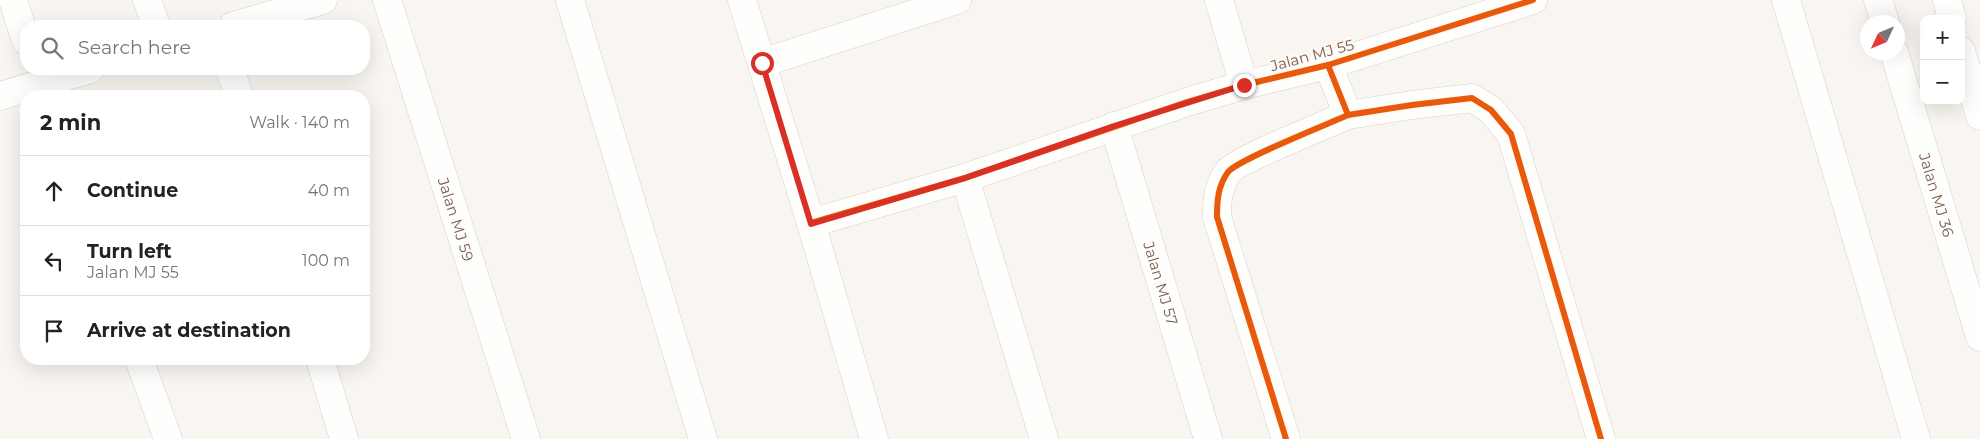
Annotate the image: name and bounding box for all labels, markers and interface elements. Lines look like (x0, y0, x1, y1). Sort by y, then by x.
north arrow (1860, 15, 1905, 60)
map controls (1920, 15, 1965, 105)
button: + (1920, 15, 1965, 60)
search box (20, 20, 370, 75)
icon: search (38, 34, 66, 62)
street label: Jalan MJ 55 (1267, 35, 1356, 76)
text: Search here (78, 36, 191, 59)
route start (751, 52, 774, 75)
button: − (1920, 60, 1965, 105)
route end (1233, 74, 1256, 97)
text: 2 min (40, 110, 101, 135)
text: Walk · 140 m (249, 113, 350, 132)
street label: Jalan MJ 36 (1915, 149, 1959, 239)
street label: Jalan MJ 59 (434, 174, 479, 264)
icon: ahead (40, 177, 68, 205)
text: Continue (87, 179, 178, 202)
text: 40 m (308, 181, 350, 200)
street label: Jalan MJ 57 (1139, 238, 1183, 327)
text: Turn left (87, 240, 172, 263)
icon: left (40, 247, 68, 275)
text: 100 m (302, 251, 350, 270)
text: Jalan MJ 55 (87, 263, 179, 282)
icon: arrive (40, 317, 68, 345)
text: Arrive at destination (87, 319, 291, 342)

